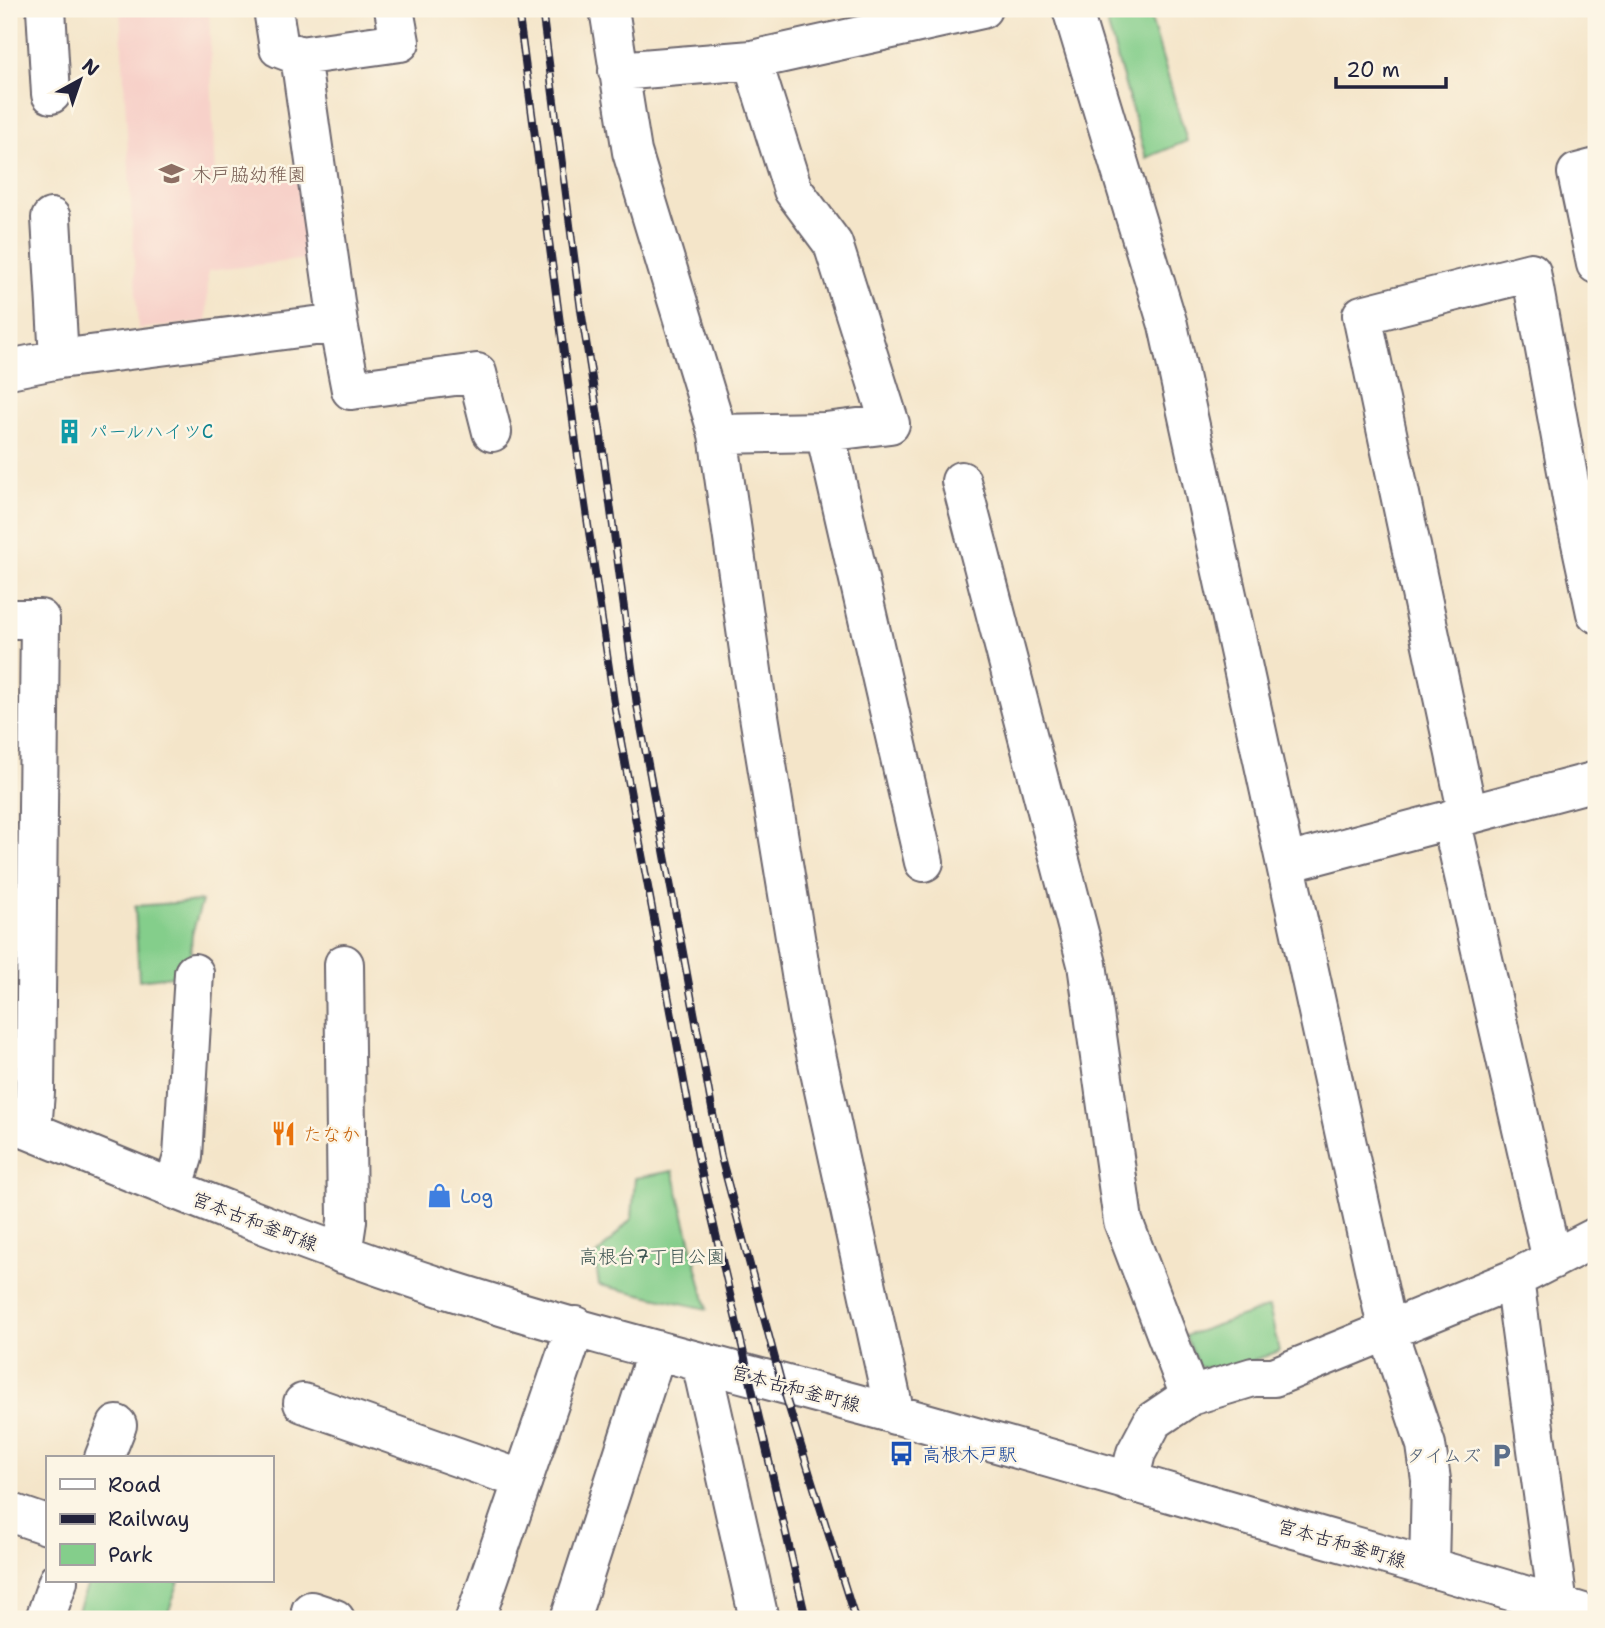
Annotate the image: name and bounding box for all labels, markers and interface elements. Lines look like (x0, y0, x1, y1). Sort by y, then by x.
north arrow (46, 46, 116, 116)
scale bar (1336, 46, 1446, 90)
text: N (77, 53, 104, 82)
text: 20 m (1346, 56, 1400, 84)
school or university icon: 木戸脇幼稚園 (158, 160, 186, 188)
place label: 木戸脇幼稚園 (192, 162, 306, 187)
building icon: パールハイツC (55, 417, 83, 445)
place label: パールハイツC (89, 419, 214, 444)
restaurant icon: たなか (269, 1120, 297, 1148)
place label: たなか (303, 1122, 360, 1147)
shop icon: Log (426, 1182, 454, 1210)
place label: Log (460, 1184, 493, 1209)
street label: 宮本古和釜町線 (188, 1186, 321, 1257)
park label: 高根台7丁目公園 (579, 1244, 725, 1269)
street label: 宮本古和釜町線 (728, 1359, 863, 1418)
bus stop icon: 高根木戸駅 (888, 1440, 916, 1468)
parking icon: タイムズ (1487, 1441, 1515, 1469)
place label: 高根木戸駅 (922, 1442, 1017, 1467)
place label: タイムズ (1407, 1443, 1481, 1468)
legend (46, 1456, 273, 1582)
text: Road (108, 1471, 161, 1499)
text: Railway (108, 1505, 190, 1533)
street label: 宮本古和釜町線 (1274, 1513, 1409, 1574)
text: Park (108, 1541, 153, 1569)

